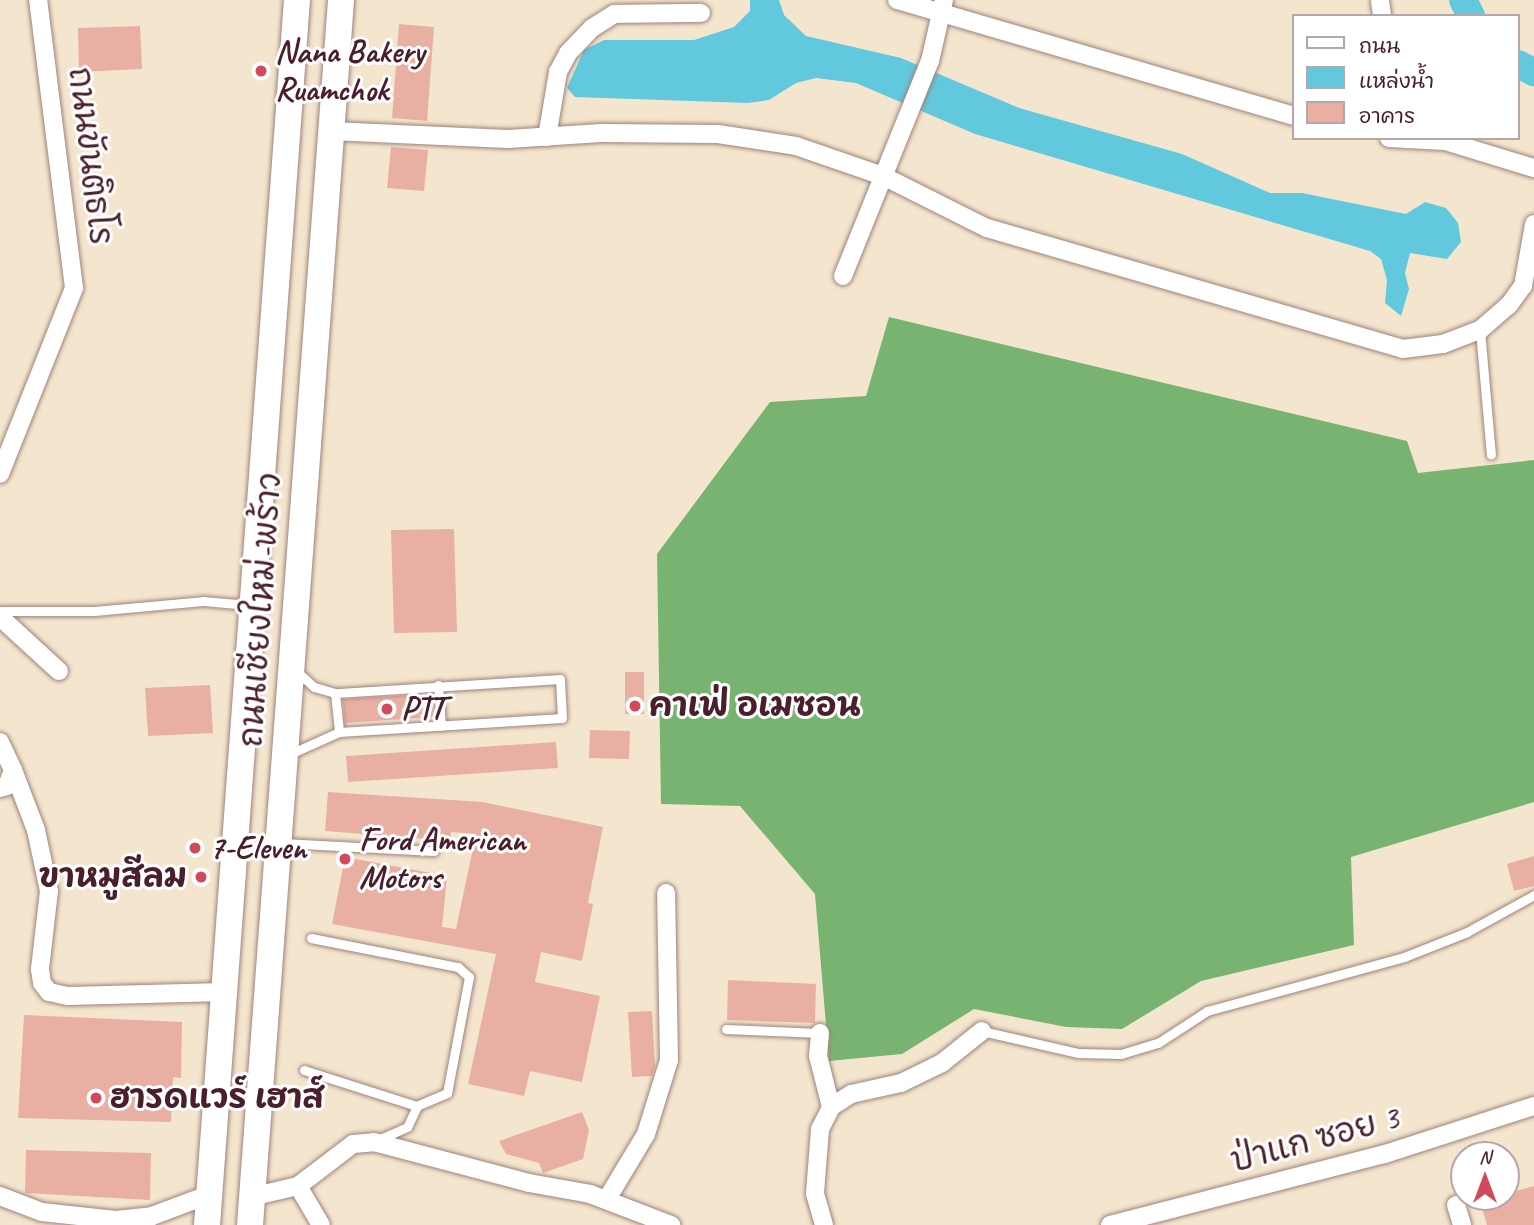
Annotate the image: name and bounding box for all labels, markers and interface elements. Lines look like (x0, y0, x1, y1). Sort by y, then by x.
legend (1292, 14, 1520, 140)
place label: Nana Bakery Ruamchok (275, 32, 425, 110)
text: ถนน (1359, 33, 1400, 59)
marker: Nana Bakery Ruamchok (253, 63, 269, 79)
street label: ถนนขันติธโร (59, 65, 121, 247)
text: แหล่งน้ำ (1359, 68, 1434, 94)
text: อาคาร (1359, 103, 1415, 129)
street label: ถนนเชียงใหม่-พร้าว (232, 471, 290, 749)
place label: คาเฟ่ อเมซอน (649, 686, 861, 726)
place label: PTT (401, 689, 445, 729)
marker: คาเฟ่ อเมซอน (627, 698, 643, 714)
marker: PTT (379, 701, 395, 717)
place label: Ford American Motors (359, 820, 525, 898)
place label: 7-Eleven (209, 828, 306, 868)
marker: 7-Eleven (187, 840, 203, 856)
marker: Ford American Motors (337, 851, 353, 867)
place label: ขาหมูสีลม (39, 857, 187, 897)
marker: ขาหมูสีลม (193, 869, 209, 885)
place label: ฮารดแวร์ เฮาส์ (110, 1078, 323, 1118)
marker: ฮารดแวร์ เฮาส์ (88, 1090, 104, 1106)
street label: ป่าแก ซอย 3 (1227, 1099, 1403, 1181)
north arrow (1450, 1141, 1520, 1211)
text: N (1479, 1145, 1491, 1169)

